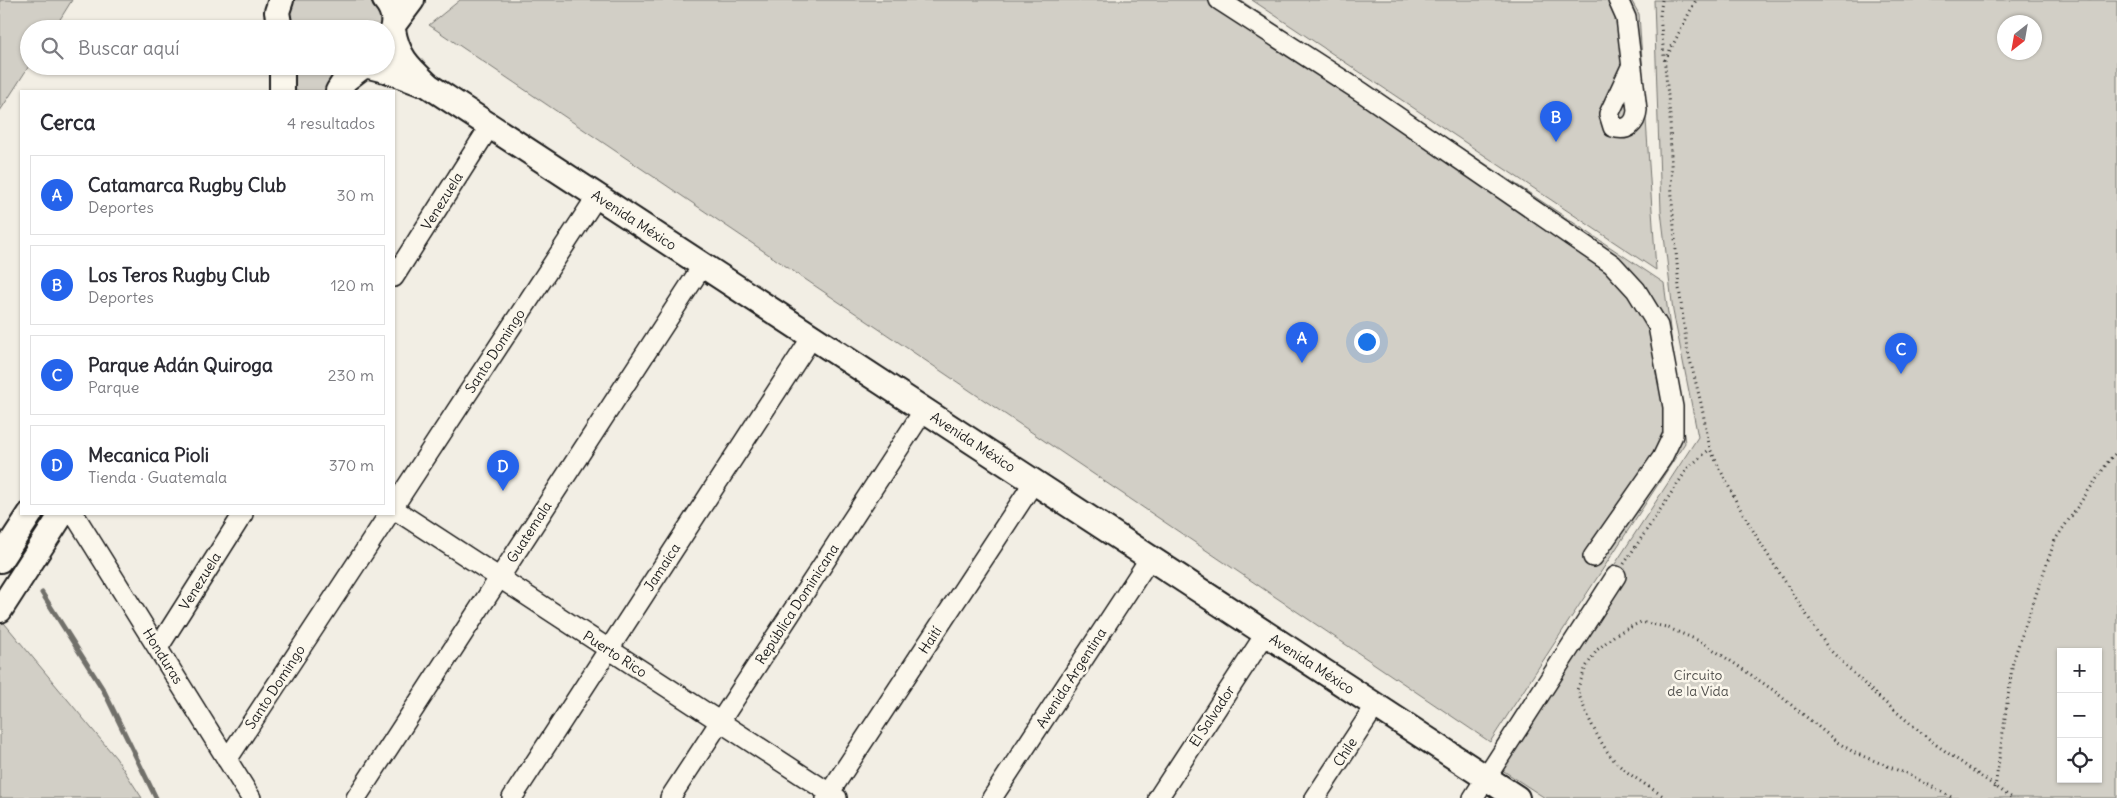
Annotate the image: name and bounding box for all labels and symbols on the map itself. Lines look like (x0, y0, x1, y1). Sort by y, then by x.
north arrow (1997, 15, 2042, 60)
pin: B (1540, 101, 1572, 142)
street label: Venezuela (417, 169, 467, 233)
street label: Avenida México (588, 186, 680, 254)
street label: Santo Domingo (461, 305, 529, 396)
pin: A (1286, 322, 1318, 363)
your location (1354, 329, 1380, 355)
pin: C (1885, 333, 1917, 374)
street label: Avenida México (927, 408, 1019, 476)
pin: D (487, 450, 519, 491)
street label: Guatemala (502, 498, 556, 566)
street label: Jamaica (640, 540, 684, 594)
street label: República Dominicana (751, 540, 843, 668)
street label: Venezuela (175, 549, 225, 613)
street label: Haití (915, 623, 945, 657)
street label: Honduras (139, 625, 187, 687)
street label: Avenida Argentina (1032, 625, 1110, 731)
street label: Puerto Rico (580, 627, 650, 681)
street label: Avenida México (1266, 630, 1358, 698)
street label: Santo Domingo (241, 641, 309, 732)
park label: Circuito de la Vida (1667, 666, 1729, 700)
street label: El Salvador (1185, 681, 1239, 750)
street label: Chile (1329, 734, 1361, 770)

